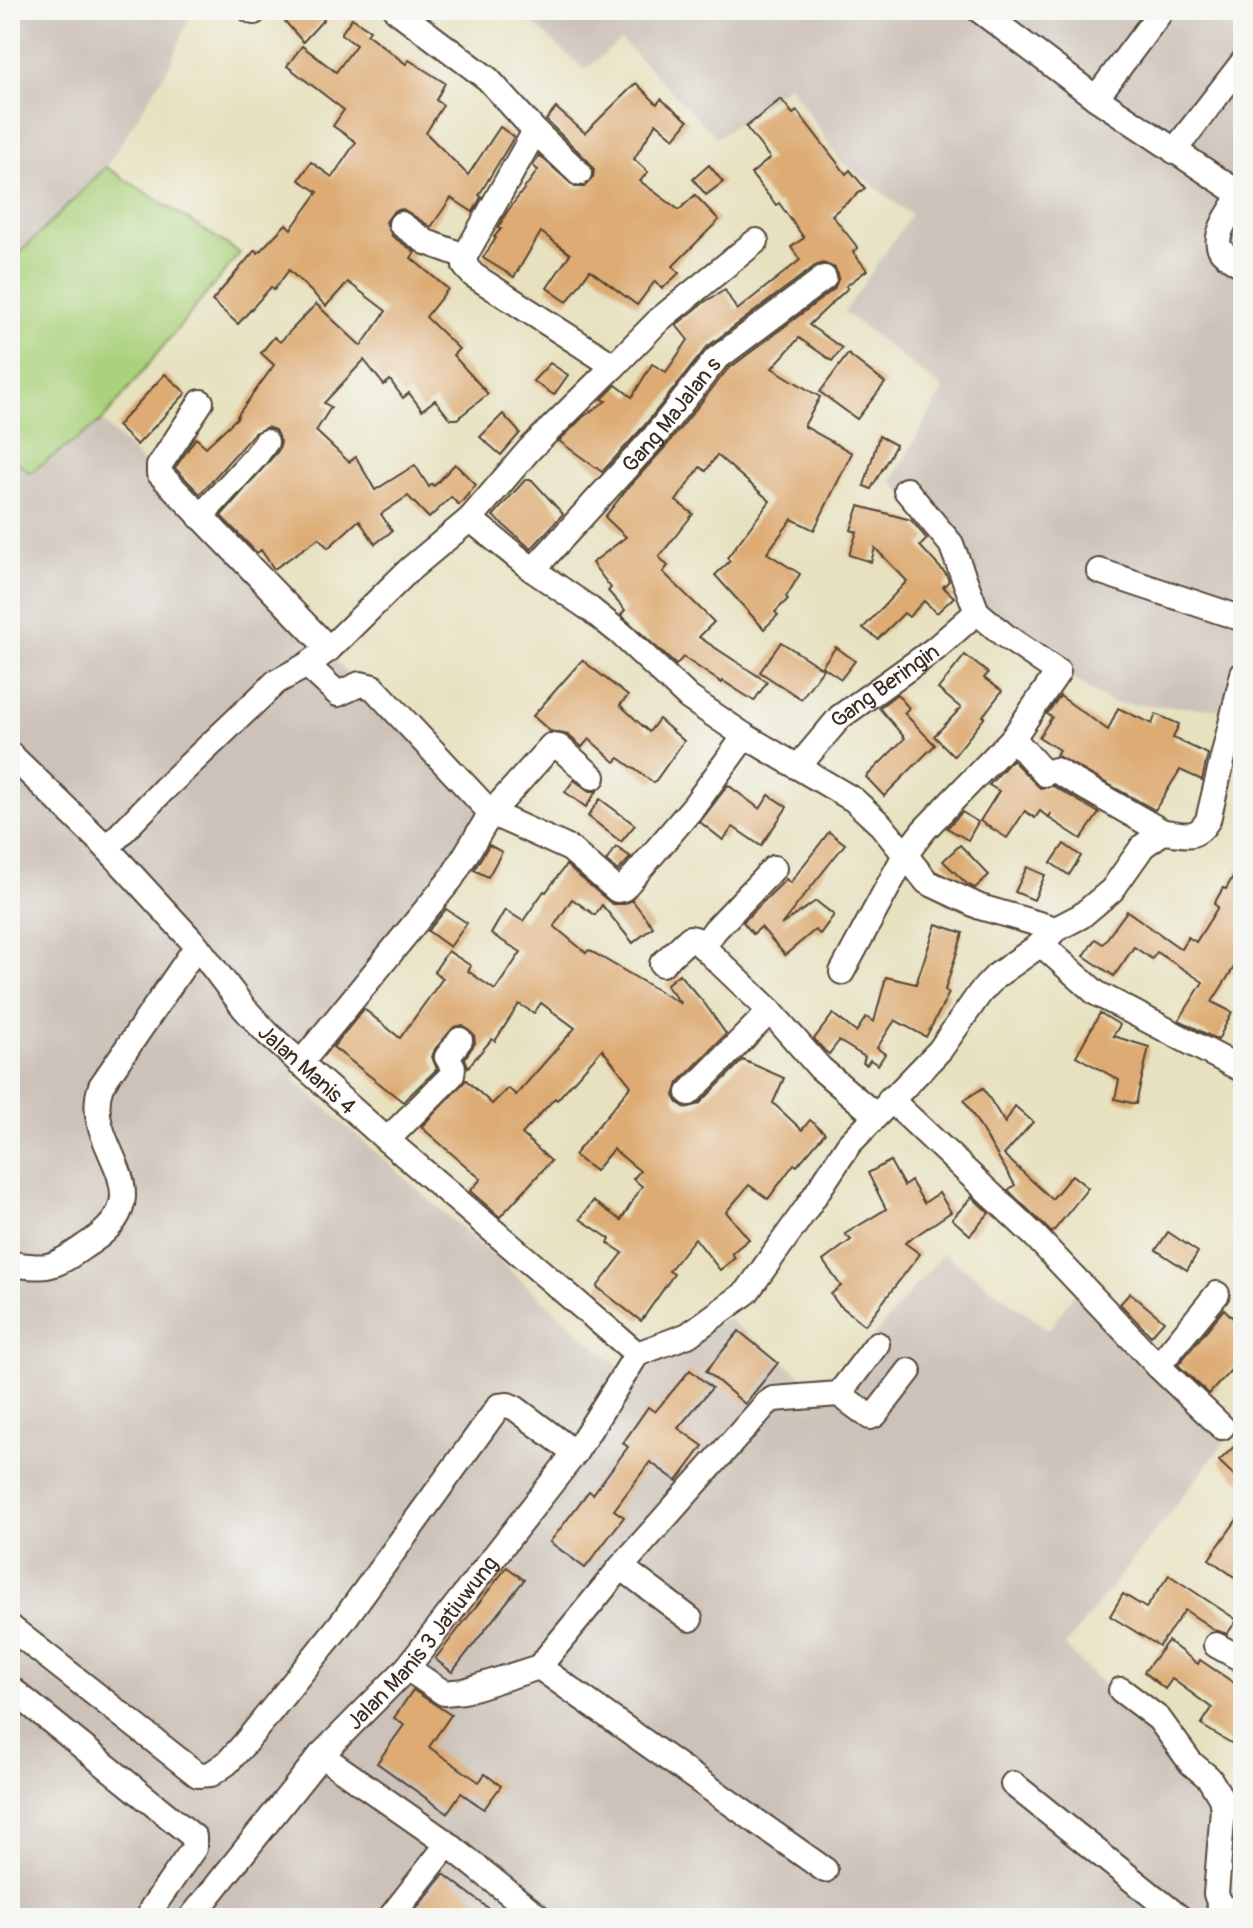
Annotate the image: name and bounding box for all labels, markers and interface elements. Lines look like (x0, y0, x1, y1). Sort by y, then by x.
street label: Gang MaJalan s (616, 351, 727, 479)
street label: Gang Beringin (824, 638, 945, 733)
street label: Jalan Manis 4 (251, 1019, 362, 1121)
street label: Jalan Manis 3 Jatiuwung (341, 1550, 504, 1736)

